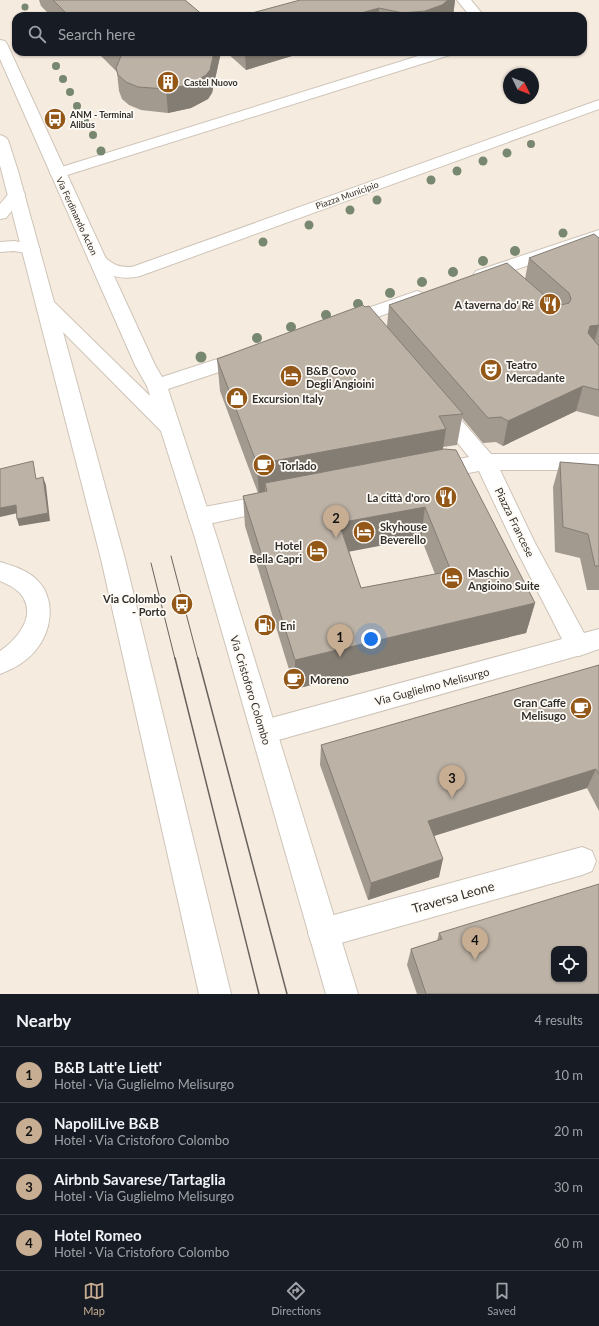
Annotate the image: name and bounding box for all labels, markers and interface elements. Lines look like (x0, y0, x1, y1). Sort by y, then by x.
search box (12, 12, 587, 56)
icon: search (26, 23, 48, 45)
text: Search here (58, 25, 135, 43)
north arrow (503, 68, 539, 104)
building icon: Castel Nuovo (155, 69, 181, 95)
place label: Castel Nuovo (184, 77, 238, 88)
bus stop icon: ANM - Terminal Alibus (42, 106, 68, 132)
place label: ANM - Terminal Alibus (69, 109, 133, 130)
street label: Via Ferdinando Acton (54, 175, 100, 257)
street label: Piazza Municipio (314, 179, 380, 211)
restaurant icon: A taverna do' Ré (537, 291, 563, 317)
place label: A taverna do' Ré (454, 298, 534, 311)
theatre icon: Teatro Mercadante (478, 357, 504, 383)
place label: Teatro Mercadante (506, 358, 565, 384)
hotel icon: B&B Covo Degli Angioini (278, 363, 304, 389)
place label: B&B Covo Degli Angioini (306, 364, 375, 390)
shop icon: Excursion Italy (224, 385, 250, 411)
place label: Excursion Italy (252, 392, 324, 405)
cafe icon: Torlado (251, 452, 277, 478)
place label: Torlado (280, 459, 317, 472)
restaurant icon: La città d'oro (433, 484, 459, 510)
street label: Piazza Francese (493, 485, 538, 559)
place label: La città d'oro (367, 491, 430, 504)
pin: 2 (323, 505, 349, 538)
hotel icon: Skyhouse Beverello (351, 519, 377, 545)
place label: Skyhouse Beverello (380, 520, 427, 546)
hotel icon: Hotel Bella Capri (304, 538, 330, 564)
place label: Hotel Bella Capri (249, 539, 302, 565)
hotel icon: Maschio Angioino Suite (439, 565, 465, 591)
place label: Maschio Angioino Suite (467, 566, 540, 592)
bus stop icon: Via Colombo - Porto (169, 591, 195, 617)
place label: Via Colombo - Porto (102, 592, 166, 618)
fuel station icon: Eni (252, 612, 278, 638)
place label: Eni (280, 619, 295, 632)
pin: 1 (327, 624, 353, 657)
your location (361, 629, 381, 649)
street label: Via Cristoforo Colombo (228, 634, 274, 746)
street label: Via Guglielmo Melisurgo (374, 664, 490, 708)
cafe icon: Moreno (281, 666, 307, 692)
place label: Moreno (310, 673, 349, 686)
cafe icon: Gran Caffe Melisugo (568, 695, 594, 721)
place label: Gran Caffe Melisugo (514, 696, 566, 722)
pin: 3 (439, 765, 465, 798)
street label: Traversa Leone (410, 878, 496, 916)
pin: 4 (462, 927, 488, 960)
map controls (551, 946, 587, 982)
button: locate (551, 946, 587, 982)
text: Nearby (16, 1010, 71, 1031)
text: 4 results (535, 1012, 583, 1028)
text: B&B Latt'e Liett' (54, 1058, 162, 1076)
text: 1 (25, 1067, 33, 1083)
text: 10 m (554, 1067, 583, 1083)
text: Hotel · Via Guglielmo Melisurgo (54, 1076, 234, 1092)
text: NapoliLive B&B (54, 1114, 159, 1132)
text: 2 (25, 1123, 33, 1139)
text: 20 m (554, 1123, 583, 1139)
text: Hotel · Via Cristoforo Colombo (54, 1132, 229, 1148)
text: Airbnb Savarese/Tartaglia (54, 1170, 226, 1188)
text: 3 (25, 1179, 33, 1195)
text: 30 m (554, 1179, 583, 1195)
text: Hotel · Via Guglielmo Melisurgo (54, 1188, 234, 1204)
text: Hotel Romeo (54, 1226, 142, 1244)
text: 4 (25, 1235, 33, 1251)
text: 60 m (554, 1235, 583, 1251)
text: Hotel · Via Cristoforo Colombo (54, 1244, 229, 1260)
tab: Map (83, 1280, 105, 1317)
tab: Directions (271, 1280, 321, 1317)
tab: Saved (487, 1280, 516, 1317)

